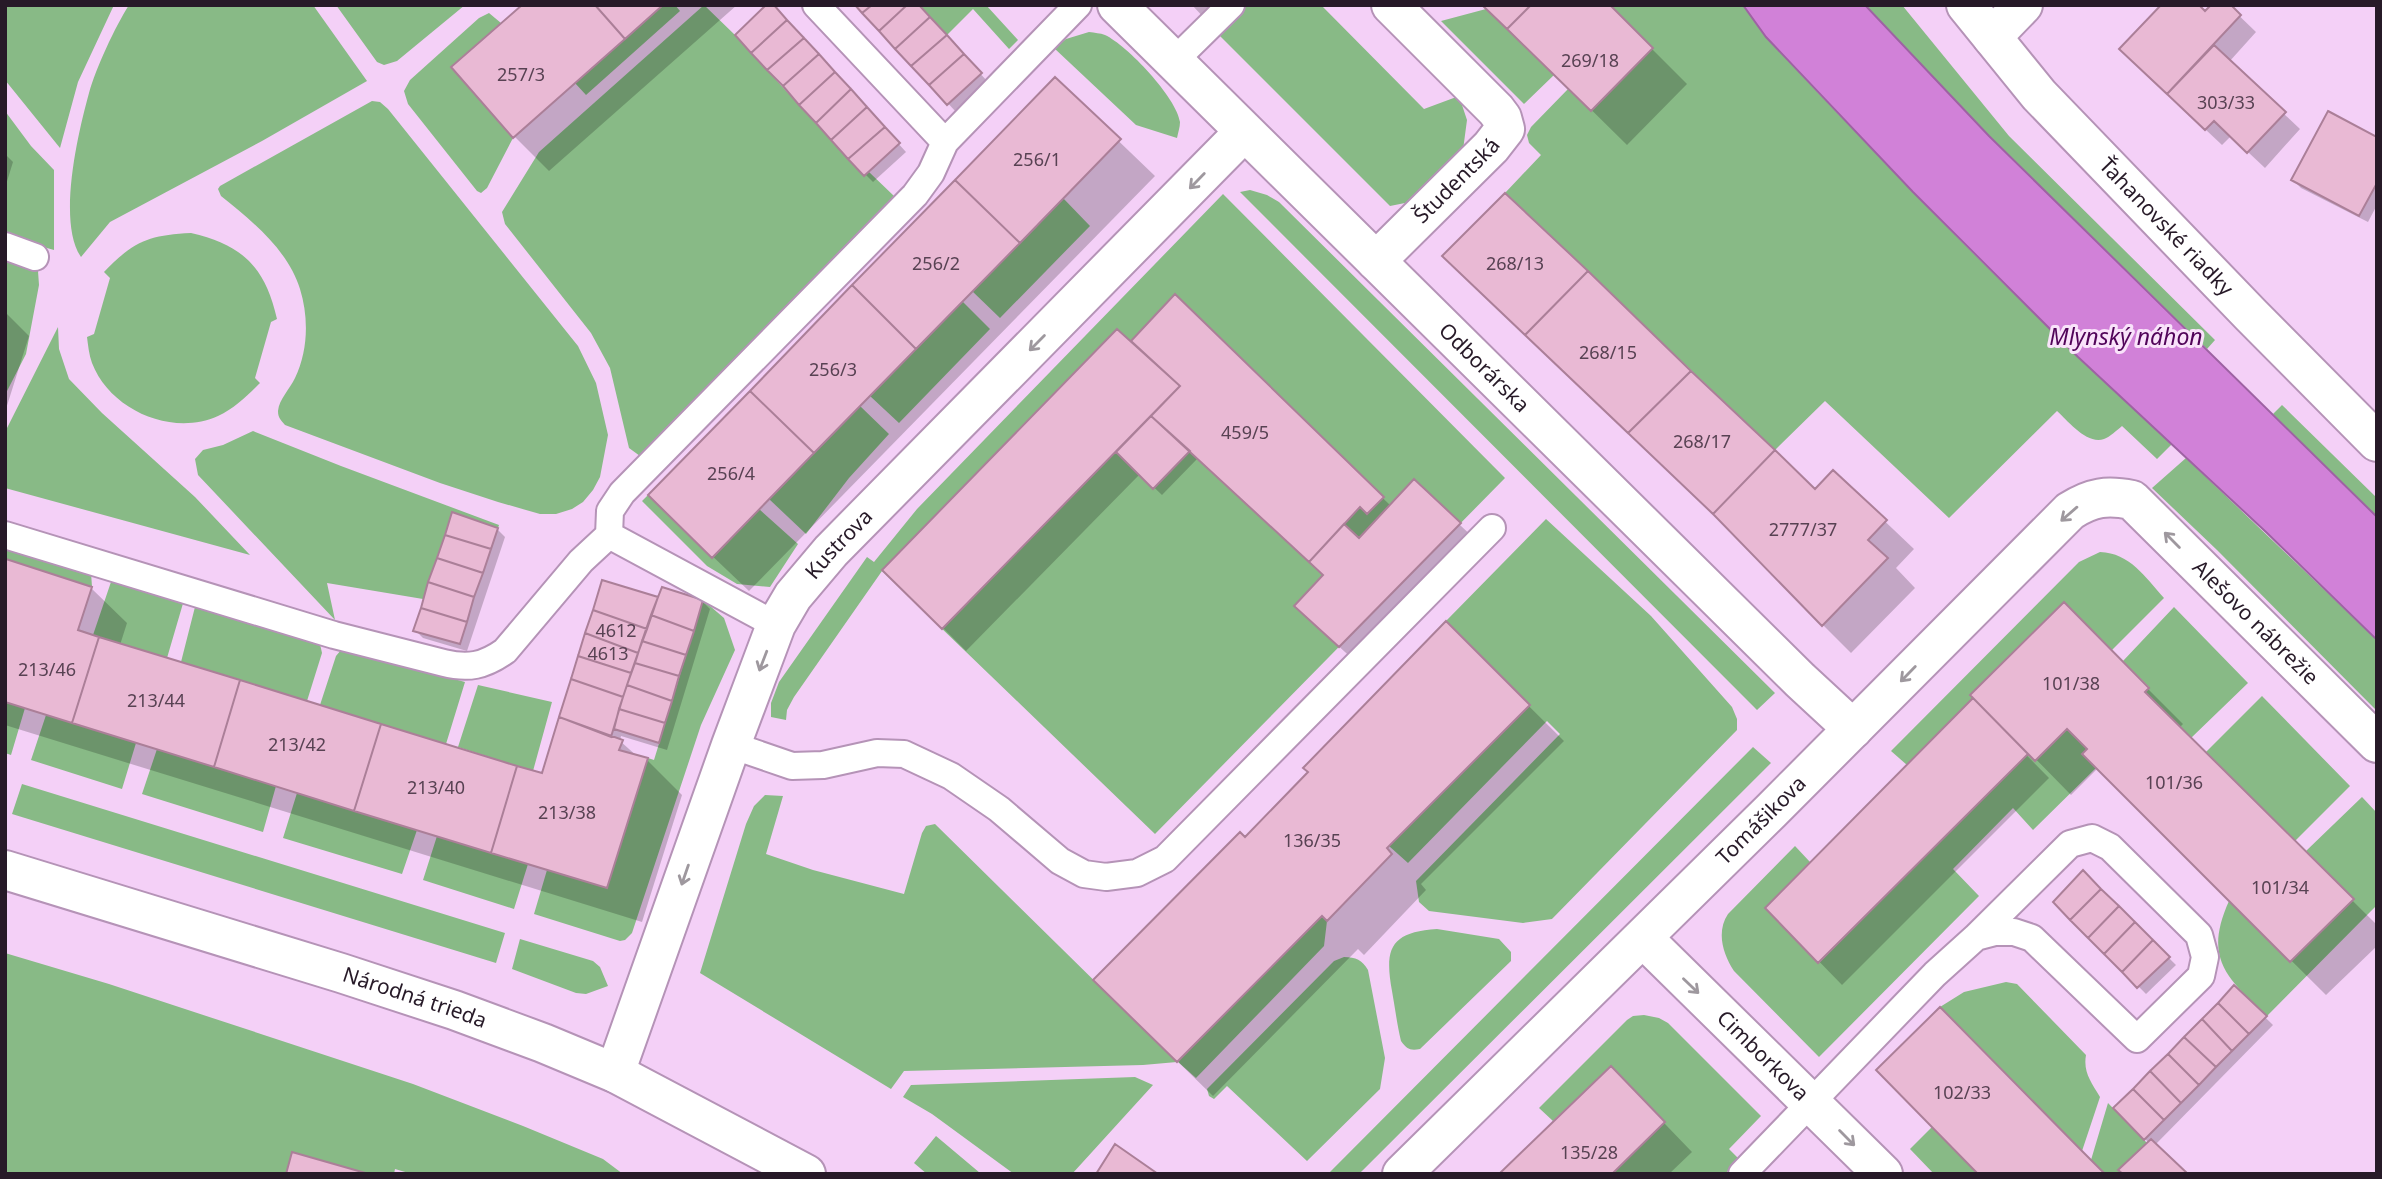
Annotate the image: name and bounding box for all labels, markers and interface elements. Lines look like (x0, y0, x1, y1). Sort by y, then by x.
house number: 269/18 (1561, 48, 1619, 72)
house number: 257/3 (497, 62, 545, 86)
house number: 303/33 (2197, 90, 2255, 114)
street label: Študentská (1407, 132, 1506, 229)
house number: 256/1 (1013, 147, 1061, 171)
street label: Ťahanovské riadky (2094, 151, 2240, 302)
one-way arrow (1188, 172, 1205, 189)
house number: 256/2 (912, 251, 960, 275)
house number: 268/13 (1486, 251, 1544, 275)
street label: Odborárska (1433, 316, 1536, 418)
water label: Mlynský náhon (2049, 320, 2203, 352)
one-way arrow (1029, 335, 1046, 352)
house number: 268/15 (1579, 340, 1637, 364)
house number: 256/3 (809, 357, 857, 381)
house number: 459/5 (1221, 420, 1269, 444)
house number: 268/17 (1673, 429, 1731, 453)
house number: 256/4 (707, 461, 755, 485)
street label: Kustrova (798, 502, 878, 585)
one-way arrow (2060, 506, 2078, 522)
house number: 2777/37 (1769, 517, 1837, 541)
one-way arrow (2163, 531, 2180, 548)
street label: Alešovo nábrežie (2187, 553, 2325, 690)
house number: 4612 (595, 618, 637, 642)
house number: 4613 (587, 641, 629, 665)
one-way arrow (755, 650, 768, 672)
house number: 213/46 (18, 657, 76, 681)
one-way arrow (1900, 666, 1917, 683)
house number: 101/38 (2042, 671, 2100, 695)
house number: 213/44 (127, 688, 185, 712)
house number: 213/42 (268, 732, 326, 756)
street label: Tomášikova (1709, 769, 1811, 870)
house number: 101/36 (2145, 770, 2203, 794)
house number: 213/40 (407, 775, 465, 799)
house number: 213/38 (538, 800, 596, 824)
house number: 136/35 (1283, 828, 1341, 852)
one-way arrow (678, 864, 691, 886)
house number: 101/34 (2251, 875, 2309, 899)
street label: Národná trieda (339, 960, 491, 1034)
one-way arrow (1683, 977, 1700, 994)
street label: Cimborkova (1711, 1004, 1816, 1107)
house number: 102/33 (1933, 1080, 1991, 1104)
one-way arrow (1838, 1130, 1855, 1147)
house number: 135/28 (1560, 1140, 1618, 1164)

